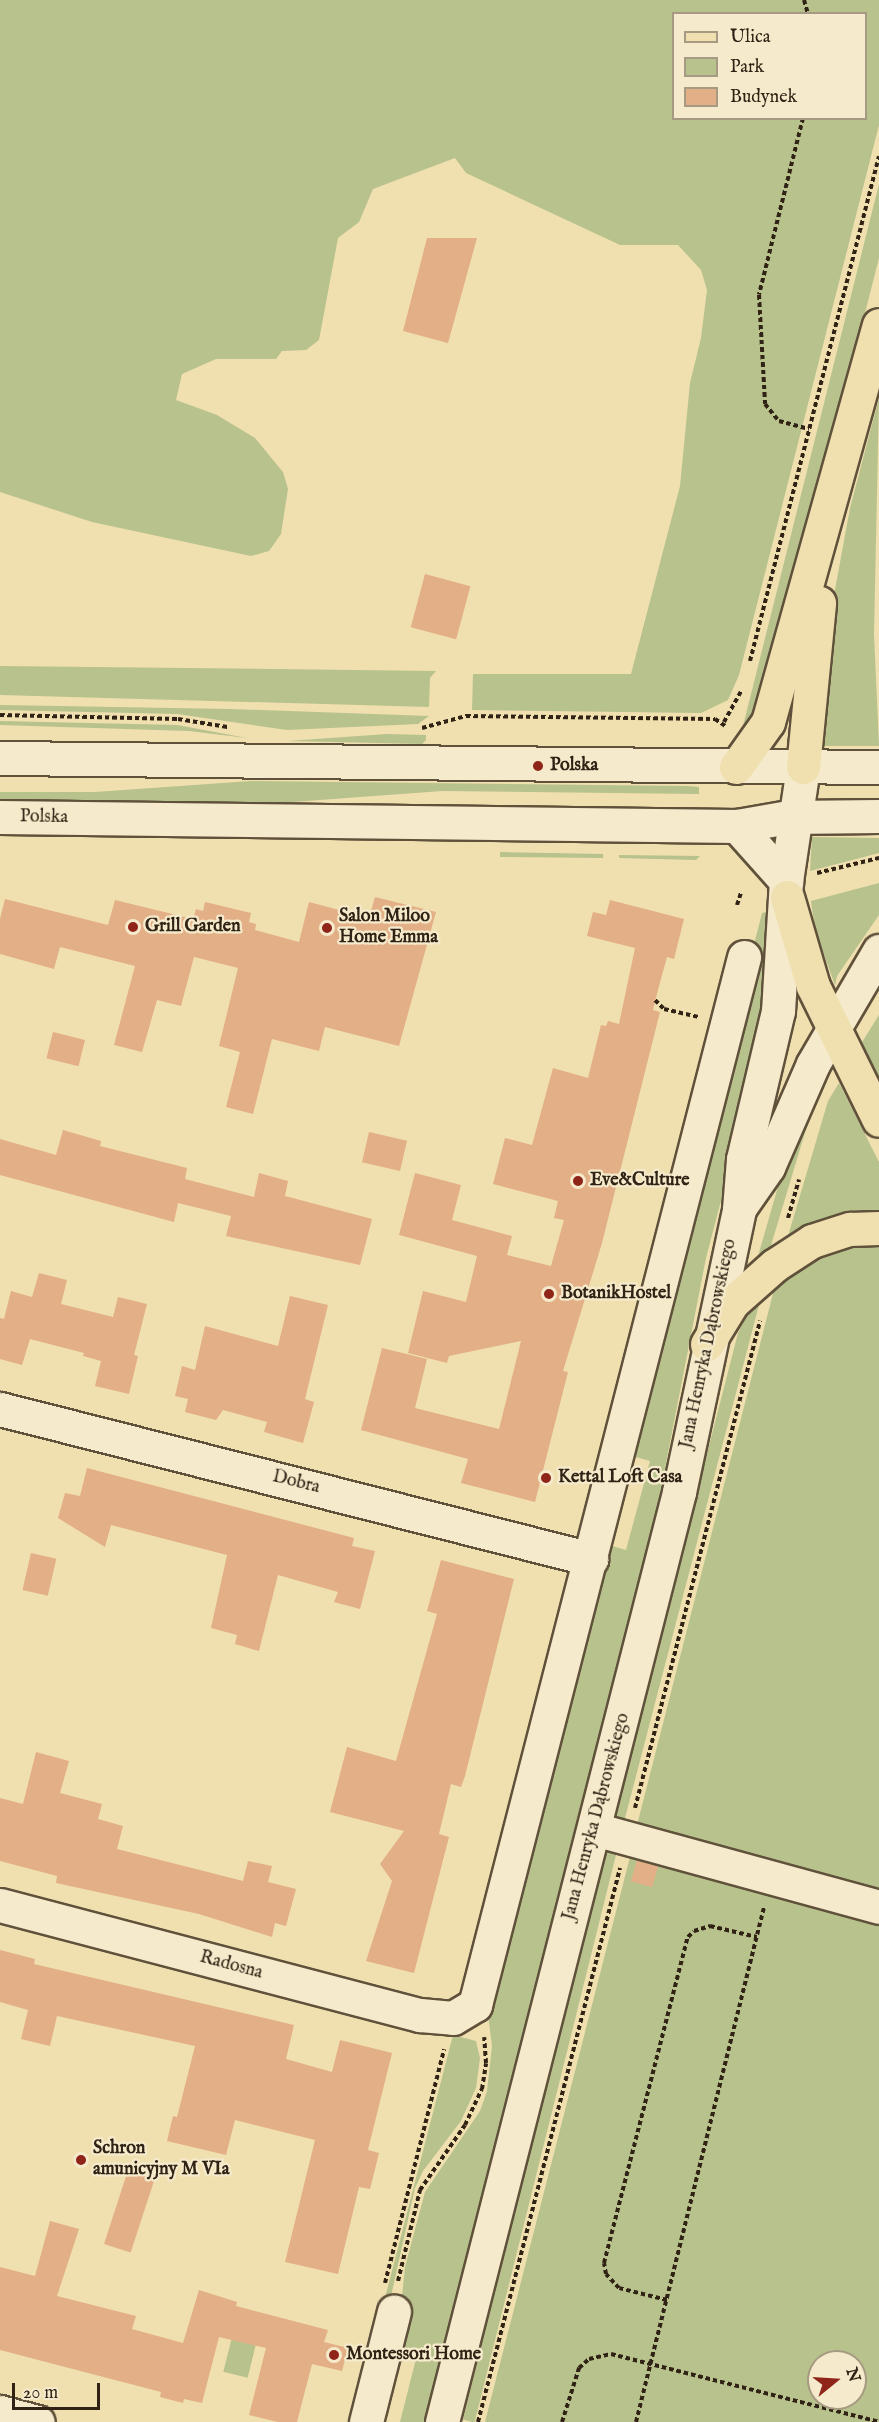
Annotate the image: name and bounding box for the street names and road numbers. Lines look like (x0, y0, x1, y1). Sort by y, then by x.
street label: Polska (20, 807, 68, 829)
street label: Jana Henryka Dąbrowskiego (676, 1237, 742, 1451)
street label: Dobra (270, 1467, 322, 1499)
street label: Jana Henryka Dąbrowskiego (559, 1711, 635, 1923)
street label: Radosna (197, 1947, 265, 1985)

